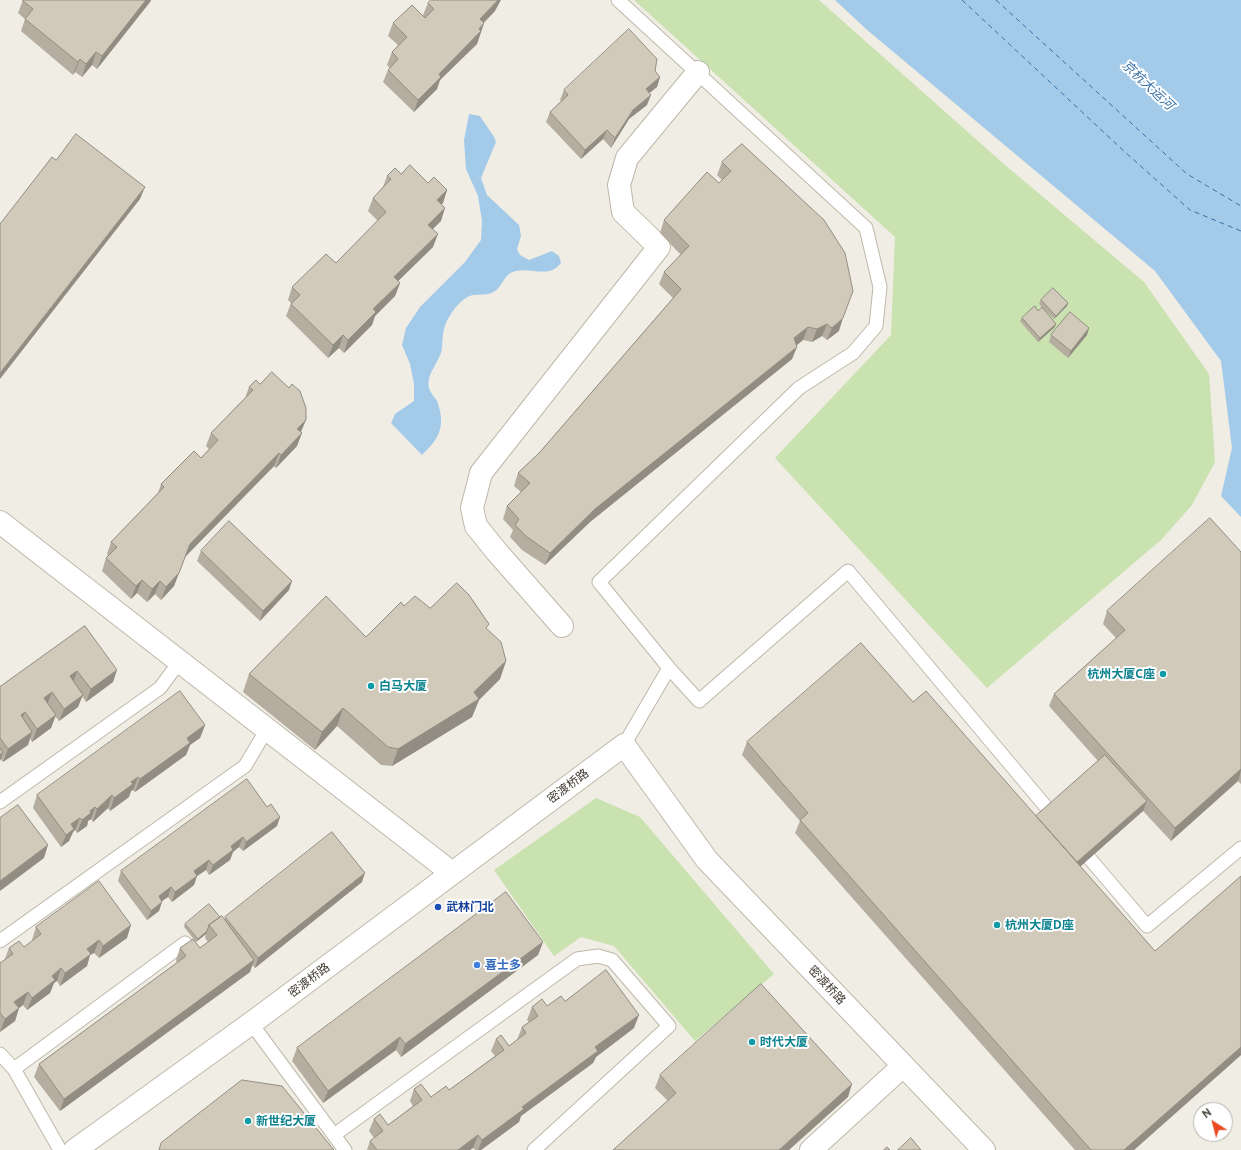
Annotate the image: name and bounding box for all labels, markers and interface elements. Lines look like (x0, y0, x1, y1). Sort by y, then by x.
water label: 京杭大运河 (1119, 57, 1177, 113)
place label: 杭州大厦C座 (1087, 667, 1155, 681)
marker: 杭州大厦C座 (1158, 669, 1168, 679)
place label: 白马大厦 (379, 679, 427, 693)
marker: 白马大厦 (366, 681, 376, 691)
street label: 密渡桥路 (544, 766, 592, 806)
place label: 武林门北 (446, 900, 494, 914)
marker: 武林门北 (433, 902, 443, 912)
place label: 杭州大厦D座 (1005, 918, 1074, 932)
marker: 杭州大厦D座 (992, 920, 1002, 930)
place label: 喜士多 (485, 958, 521, 972)
street label: 密渡桥路 (285, 960, 333, 1000)
marker: 喜士多 (472, 960, 482, 970)
street label: 密渡桥路 (805, 963, 849, 1007)
place label: 时代大厦 (760, 1035, 808, 1049)
marker: 时代大厦 (747, 1037, 757, 1047)
north arrow (1193, 1102, 1233, 1142)
text: N (1200, 1106, 1213, 1120)
place label: 新世纪大厦 (256, 1114, 316, 1128)
marker: 新世纪大厦 (243, 1116, 253, 1126)

